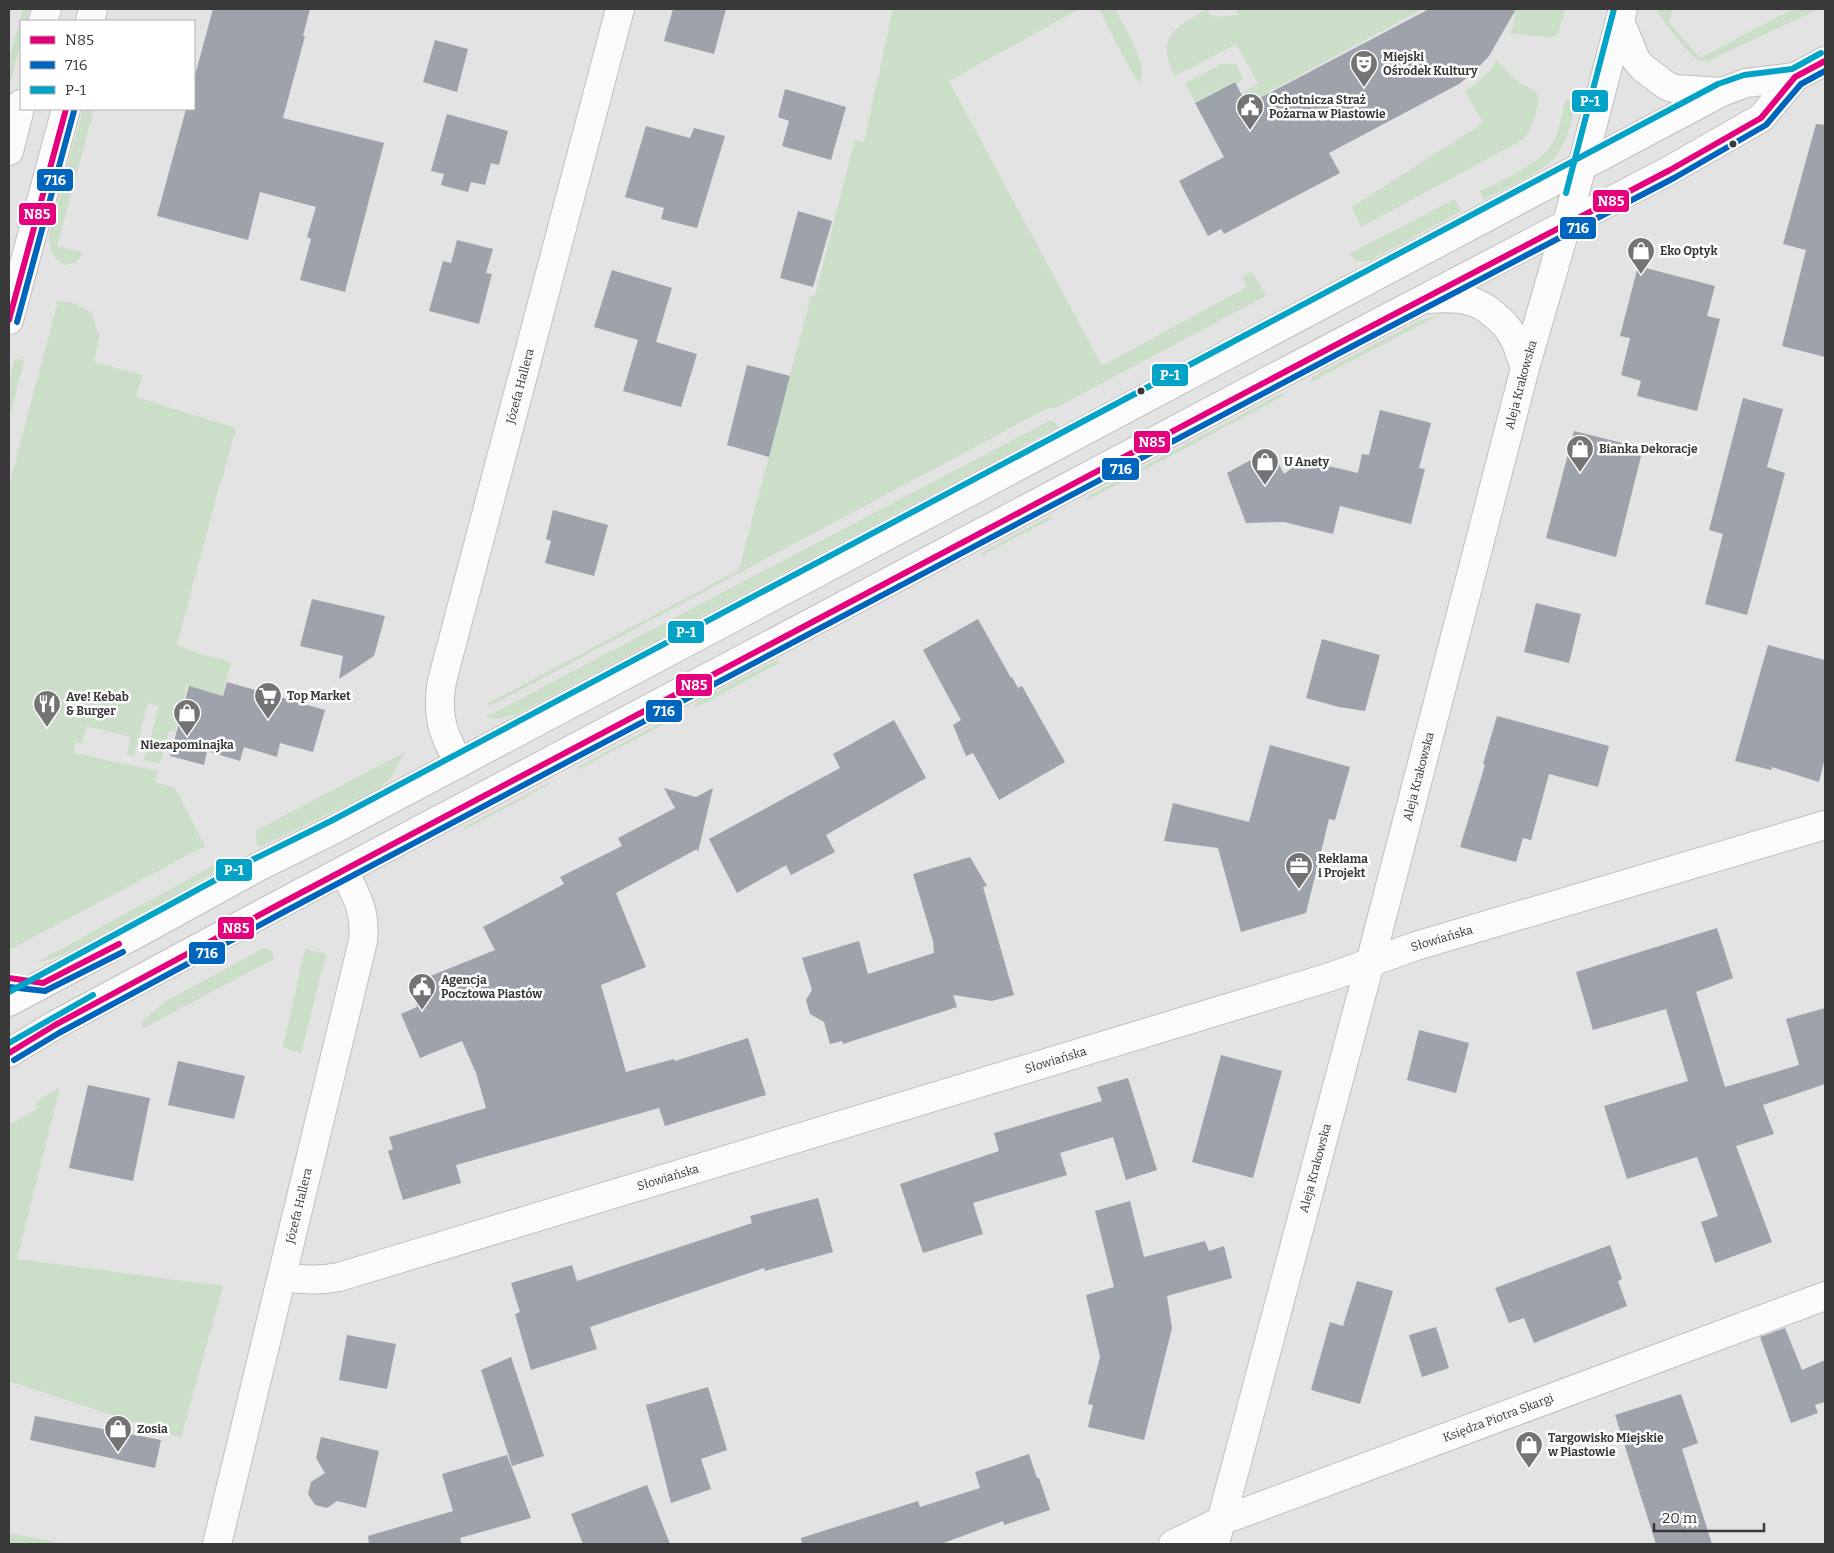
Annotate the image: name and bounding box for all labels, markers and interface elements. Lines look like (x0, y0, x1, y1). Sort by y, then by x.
legend (20, 20, 195, 110)
text: N85 (65, 31, 94, 49)
theatre icon: Miejski Ośrodek Kultury (1349, 49, 1379, 88)
place label: Miejski Ośrodek Kultury (1383, 50, 1478, 78)
text: 716 (65, 56, 88, 74)
text: P-1 (65, 81, 86, 99)
line badge: P-1 (1571, 89, 1609, 113)
public building icon: Ochotnicza Straż Pożarna w Piastowie (1235, 92, 1265, 131)
place label: Ochotnicza Straż Pożarna w Piastowie (1269, 93, 1386, 121)
text: P-1 (1580, 93, 1600, 110)
unlabelled marker (1728, 139, 1738, 149)
line badge: 716 (36, 168, 74, 192)
text: 716 (44, 172, 66, 189)
line badge: N85 (1592, 189, 1630, 213)
text: N85 (1598, 193, 1625, 210)
line badge: N85 (18, 202, 57, 226)
text: N85 (24, 206, 51, 223)
line badge: 716 (1559, 216, 1597, 240)
text: 716 (1567, 220, 1589, 237)
shop icon: Eko Optyk (1626, 236, 1656, 275)
place label: Eko Optyk (1660, 244, 1718, 258)
street label: Aleja Krakowska (1502, 338, 1540, 431)
street label: Józefa Hallera (503, 347, 537, 426)
line badge: P-1 (1151, 363, 1189, 387)
text: P-1 (1160, 367, 1180, 384)
unlabelled marker (1136, 386, 1146, 396)
line badge: N85 (1133, 430, 1171, 454)
text: N85 (1139, 434, 1166, 451)
shop icon: Bianka Dekoracje (1565, 434, 1595, 473)
place label: Bianka Dekoracje (1599, 442, 1698, 457)
shop icon: U Anety (1250, 447, 1280, 486)
place label: U Anety (1284, 455, 1329, 469)
line badge: 716 (1101, 457, 1140, 481)
text: 716 (1110, 461, 1132, 478)
line badge: P-1 (667, 620, 705, 644)
text: P-1 (676, 624, 696, 641)
line badge: N85 (675, 673, 713, 697)
text: N85 (681, 677, 708, 694)
supermarket icon: Top Market (253, 681, 283, 720)
restaurant icon: Ave! Kebab & Burger (32, 689, 62, 728)
place label: Top Market (287, 689, 351, 703)
place label: Ave! Kebab & Burger (66, 690, 129, 718)
shop icon: Niezapominajka (172, 698, 202, 737)
line badge: 716 (645, 699, 683, 723)
text: 716 (653, 703, 675, 720)
street label: Aleja Krakowska (1400, 730, 1437, 823)
place label: Niezapominajka (140, 738, 234, 753)
office icon: Reklama i Projekt (1284, 851, 1314, 890)
place label: Reklama i Projekt (1318, 852, 1368, 881)
line badge: P-1 (215, 858, 253, 882)
text: P-1 (224, 862, 244, 879)
line badge: N85 (217, 916, 255, 940)
text: N85 (223, 920, 250, 937)
street label: Słowiańska (1409, 922, 1475, 954)
line badge: 716 (188, 941, 226, 965)
text: 716 (196, 945, 218, 962)
public building icon: Agencja Pocztowa Piastów (407, 972, 437, 1011)
place label: Agencja Pocztowa Piastów (441, 973, 543, 1001)
street label: Słowiańska (1023, 1044, 1089, 1076)
street label: Aleja Krakowska (1297, 1122, 1334, 1214)
street label: Słowiańska (635, 1161, 701, 1193)
street label: Józefa Hallera (283, 1166, 315, 1246)
street label: Księdza Piotra Skargi (1441, 1391, 1556, 1445)
shop icon: Zosia (103, 1414, 133, 1453)
place label: Zosia (137, 1422, 168, 1436)
shop icon: Targowisko Miejskie w Piastowie (1514, 1430, 1544, 1469)
place label: Targowisko Miejskie w Piastowie (1547, 1431, 1664, 1459)
scale bar (1654, 1500, 1764, 1532)
text: 20 m (1662, 1509, 1698, 1527)

